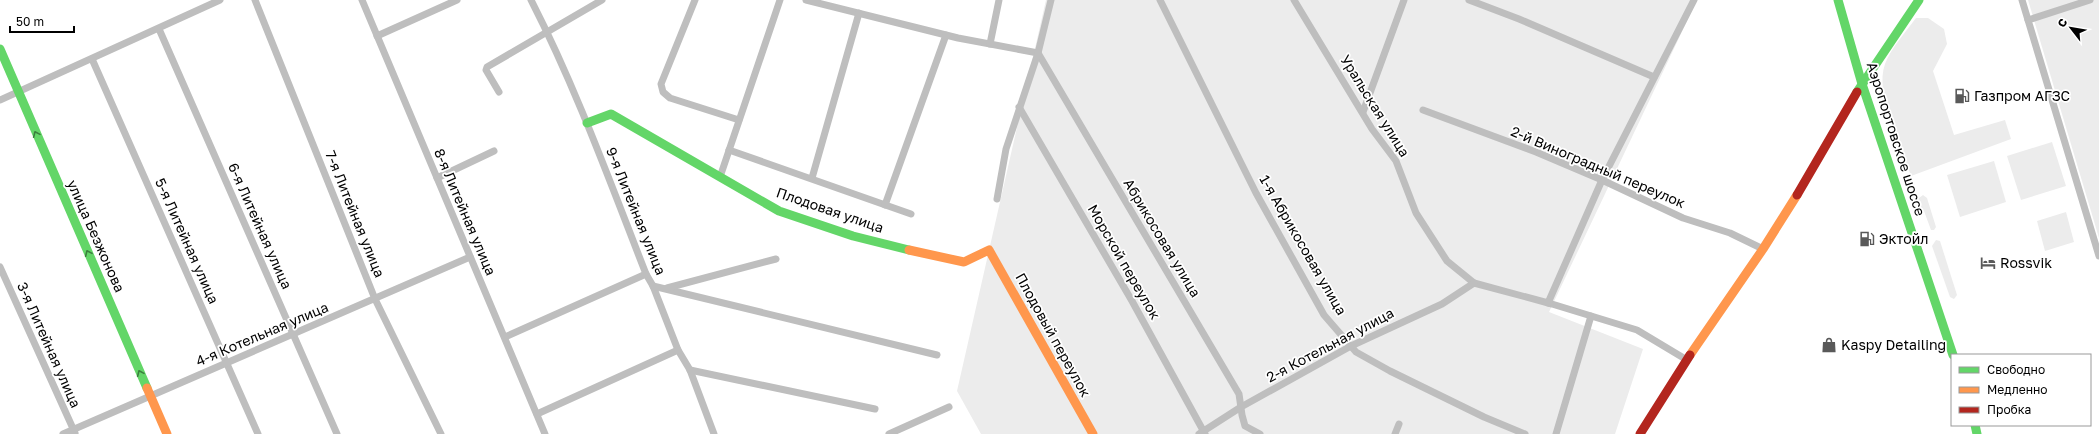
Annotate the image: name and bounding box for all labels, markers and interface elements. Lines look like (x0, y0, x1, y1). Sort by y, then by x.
scale bar (10, 8, 74, 34)
north arrow (2051, 8, 2091, 48)
text: 50 m (16, 14, 44, 29)
text: С (2054, 16, 2070, 29)
street label: Уральская улица (1337, 52, 1414, 160)
street label: Аэропортовское шоссе (1864, 60, 1929, 218)
fuel station icon: Газпром АГЗС (1953, 87, 1971, 105)
place label: Газпром АГЗС (1974, 87, 2070, 104)
street label: 2-й Виноградный переулок (1508, 122, 1688, 211)
one-way arrow (33, 131, 41, 139)
street label: 9-я Литейная улица (603, 145, 670, 277)
street label: 8-я Литейная улица (431, 146, 500, 278)
street label: 7-я Литейная улица (322, 148, 389, 280)
street label: 6-я Литейная улица (225, 160, 296, 291)
street label: 1-я Абрикосовая улица (1256, 172, 1351, 318)
street label: 5-я Литейная улица (152, 175, 223, 306)
street label: Абрикосовая улица (1120, 175, 1205, 300)
street label: улица Безжонова (64, 177, 129, 295)
street label: Плодовая улица (774, 183, 886, 236)
street label: Морской переулок (1085, 201, 1164, 322)
fuel station icon: Эктойл (1858, 230, 1876, 248)
place label: Эктойл (1879, 230, 1928, 247)
one-way arrow (85, 250, 93, 258)
hotel icon: Rossvik (1979, 254, 1997, 272)
place label: Rossvik (2000, 254, 2052, 271)
street label: Плодовый переулок (1012, 270, 1095, 400)
street label: 3-я Литейная улица (14, 279, 85, 410)
street label: 4-я Котельная улица (193, 298, 331, 369)
street label: 2-я Котельная улица (1263, 304, 1396, 385)
shop icon: Kaspy Detailing (1820, 336, 1838, 354)
place label: Kaspy Detailing (1841, 336, 1946, 353)
legend (1951, 354, 2091, 426)
text: Свободно (1987, 362, 2045, 377)
one-way arrow (137, 369, 145, 377)
text: Медленно (1987, 382, 2047, 397)
text: Пробка (1987, 402, 2031, 417)

